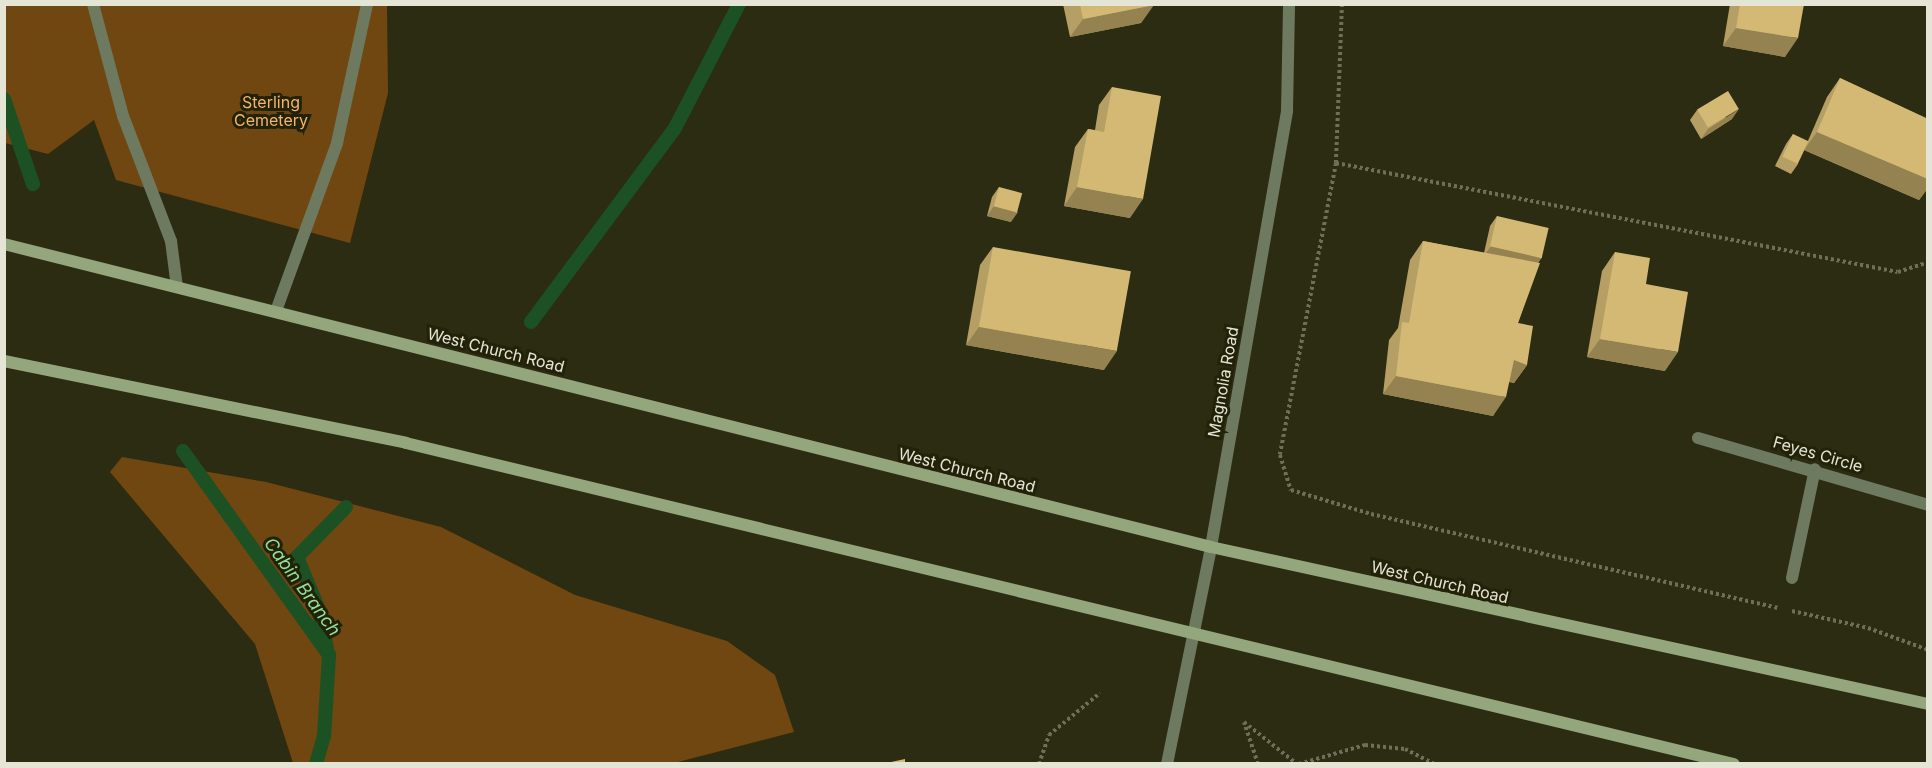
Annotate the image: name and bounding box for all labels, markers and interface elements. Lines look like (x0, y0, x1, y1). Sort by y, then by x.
park label: Sterling Cemetery (234, 92, 308, 130)
street label: West Church Road (426, 324, 566, 376)
street label: Magnolia Road (1204, 325, 1242, 439)
street label: Feyes Circle (1771, 432, 1865, 476)
street label: West Church Road (897, 444, 1037, 496)
water label: Cabin Branch (259, 534, 345, 640)
street label: West Church Road (1369, 557, 1511, 607)

